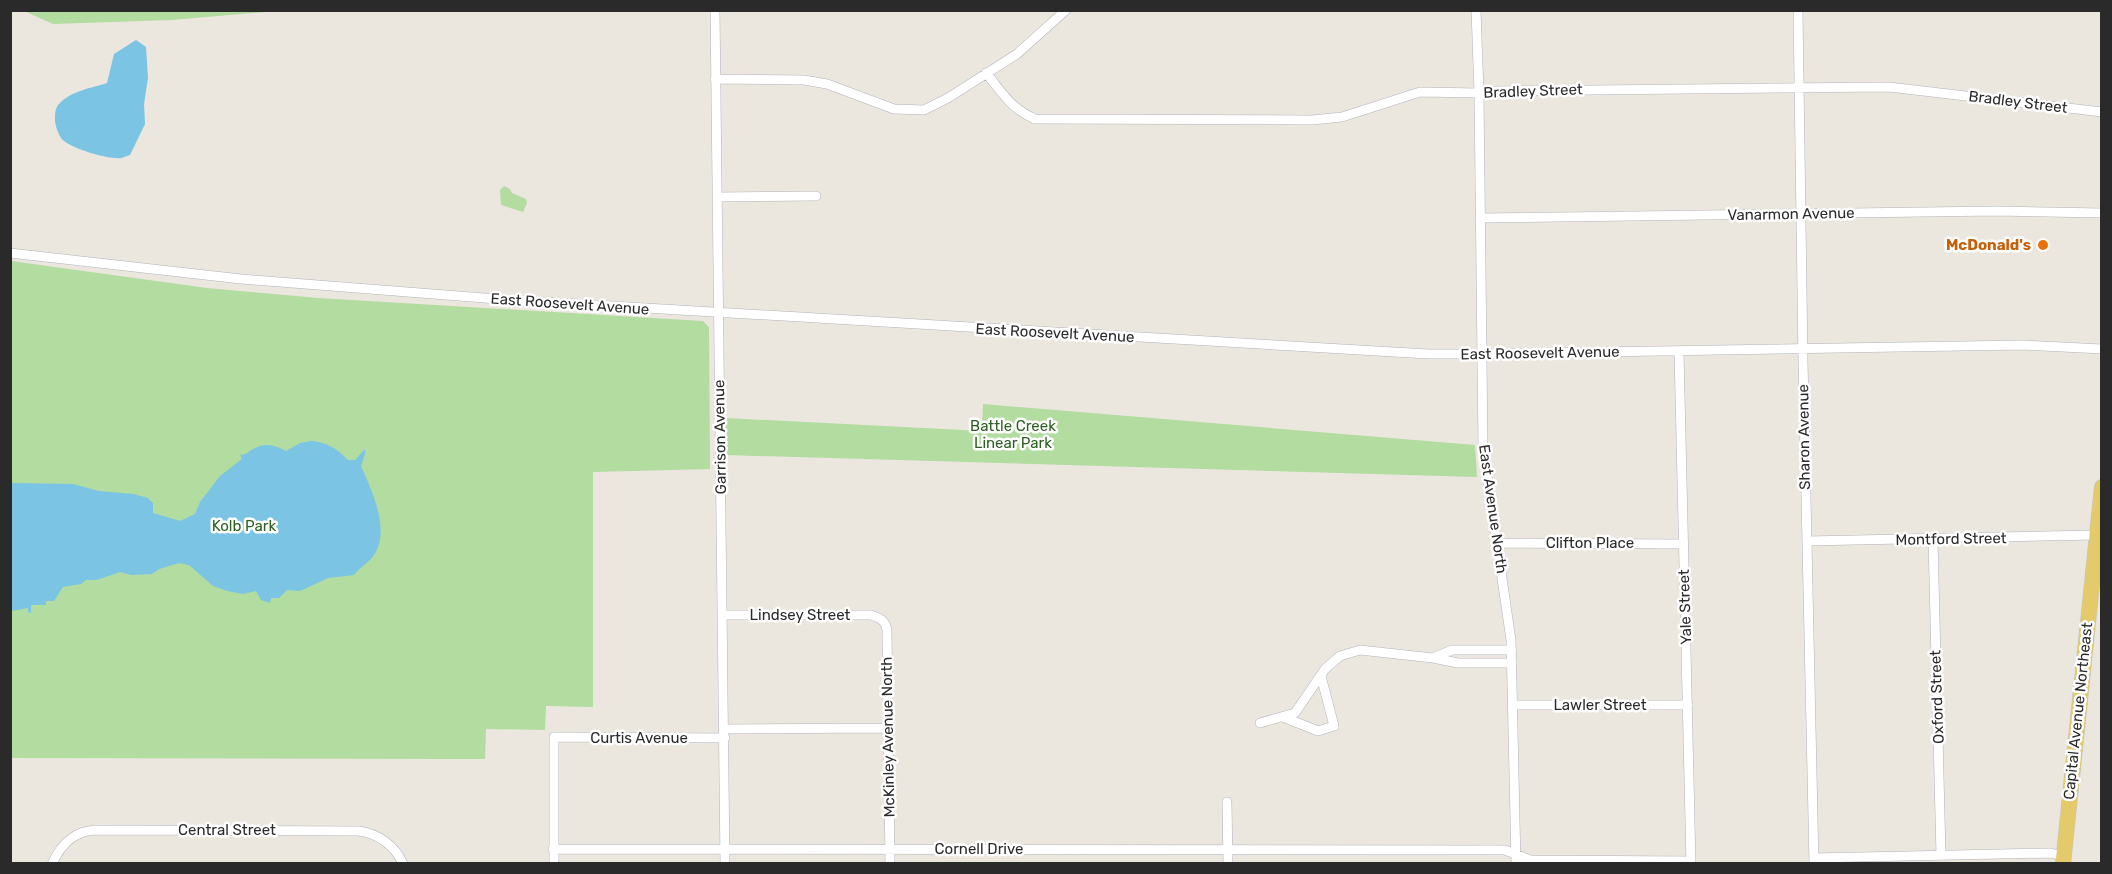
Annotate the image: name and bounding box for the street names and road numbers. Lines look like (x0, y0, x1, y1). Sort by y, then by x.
street label: Bradley Street (1483, 80, 1583, 102)
street label: Bradley Street (1968, 87, 2069, 117)
street label: Vanarmon Avenue (1727, 204, 1855, 224)
street label: East Roosevelt Avenue (490, 289, 650, 319)
street label: East Roosevelt Avenue (975, 320, 1135, 346)
street label: East Roosevelt Avenue (1460, 343, 1620, 363)
street label: Garrison Avenue (710, 380, 730, 494)
street label: Sharon Avenue (1794, 384, 1814, 490)
street label: East Avenue North (1475, 443, 1511, 575)
street label: Montford Street (1895, 529, 2007, 549)
street label: Clifton Place (1546, 534, 1634, 552)
street label: Yale Street (1675, 569, 1695, 645)
street label: Lindsey Street (750, 606, 851, 624)
street label: Capital Avenue Northeast (2060, 621, 2096, 800)
street label: Oxford Street (1926, 650, 1948, 744)
street label: McKinley Avenue North (878, 656, 898, 818)
street label: Lawler Street (1553, 696, 1647, 714)
street label: Curtis Avenue (590, 729, 688, 747)
street label: Central Street (178, 821, 276, 839)
street label: Cornell Drive (935, 840, 1023, 858)

